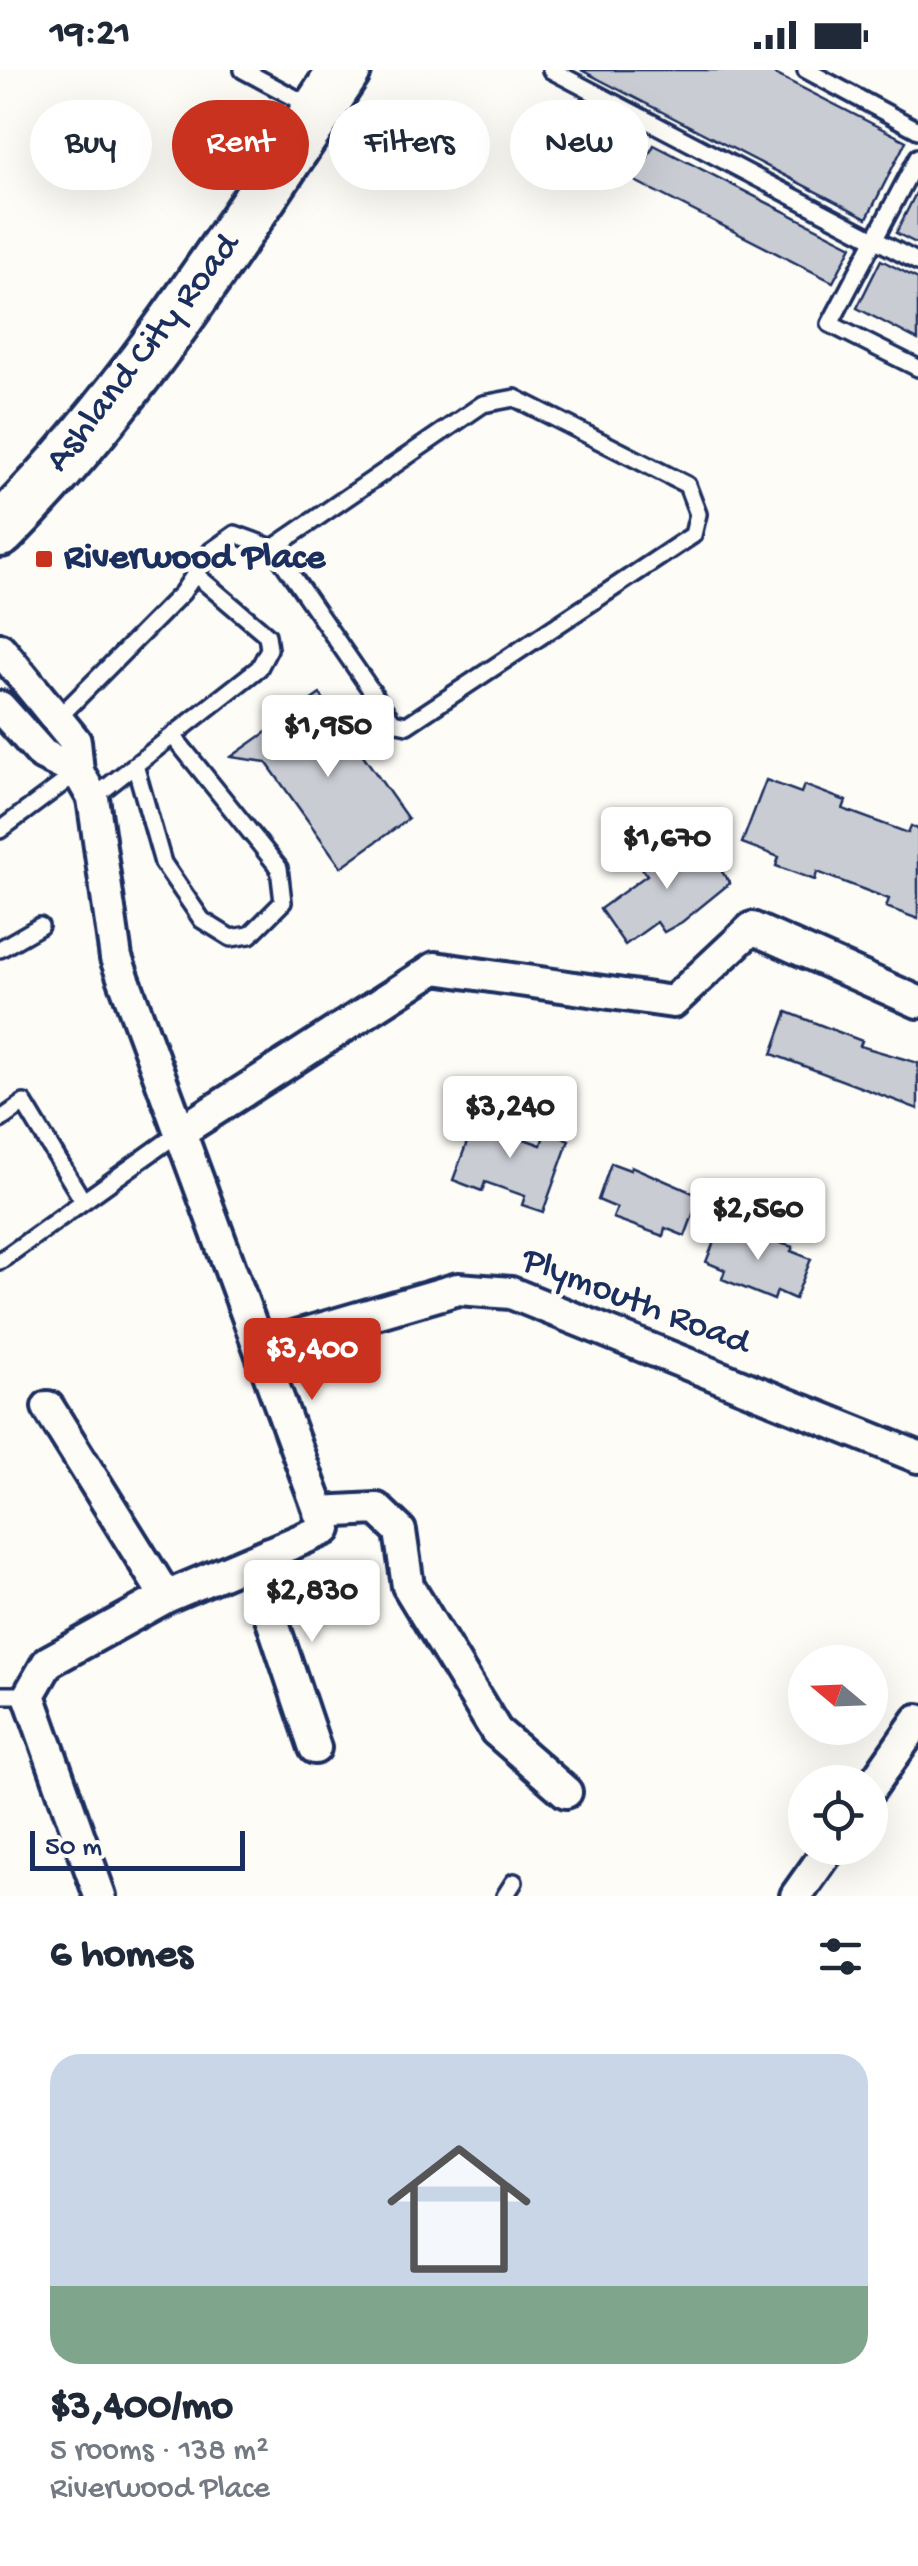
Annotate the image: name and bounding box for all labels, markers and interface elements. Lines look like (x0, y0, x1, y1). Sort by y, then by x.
text: 19:21 (50, 13, 130, 57)
chip: Buy (30, 100, 152, 190)
chip: Rent (172, 100, 309, 190)
chip: Filters (329, 100, 490, 190)
chip: New (510, 100, 648, 190)
street label: Ashland City Road (37, 224, 252, 482)
place label: Riverwood Place (64, 537, 326, 581)
marker: Riverwood Place (33, 548, 55, 570)
pin: $1,950 (247, 695, 409, 780)
text: $1,950 (284, 708, 372, 746)
pin: $1,670 (586, 807, 748, 892)
text: $1,670 (623, 820, 711, 858)
pin: $3,240 (429, 1076, 591, 1161)
text: $3,240 (465, 1089, 555, 1127)
pin: $2,560 (677, 1178, 839, 1263)
text: $2,560 (712, 1191, 804, 1229)
street label: Plymouth Road (514, 1239, 758, 1368)
pin: $3,400 (231, 1318, 393, 1403)
text: $3,400 (266, 1331, 358, 1369)
pin: $2,830 (231, 1560, 393, 1645)
text: $2,830 (266, 1573, 358, 1611)
north arrow (788, 1645, 888, 1745)
map controls (788, 1645, 888, 1865)
button: locate (788, 1765, 888, 1865)
scale bar (30, 1826, 245, 1871)
text: 50 m (45, 1832, 102, 1865)
icon: filters (813, 1929, 868, 1984)
text: 6 homes (50, 1932, 193, 1981)
icon: home (369, 2119, 549, 2299)
text: $3,400/mo (50, 2384, 233, 2433)
text: 5 rooms · 138 m² (50, 2433, 269, 2471)
text: Riverwood Place (50, 2471, 270, 2509)

